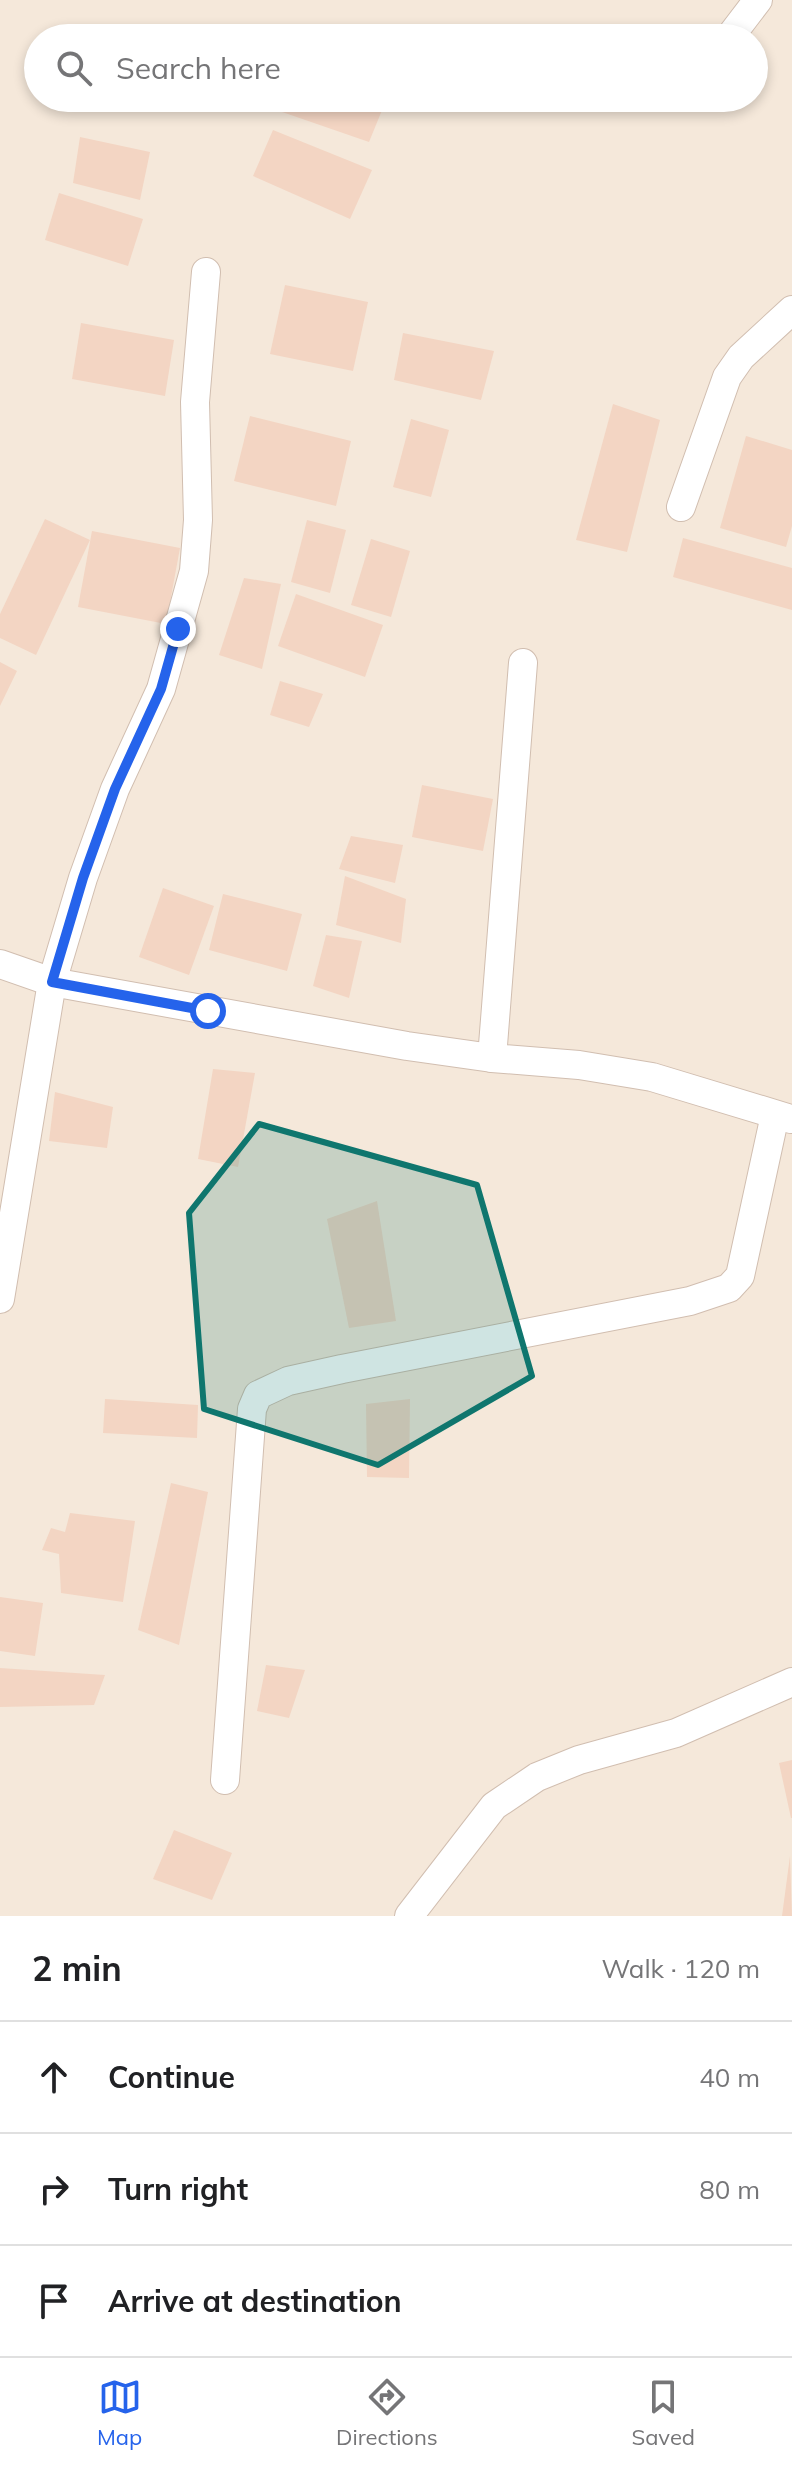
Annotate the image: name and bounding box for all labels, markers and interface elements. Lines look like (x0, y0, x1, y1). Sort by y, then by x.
search box (24, 24, 768, 112)
icon: search (52, 46, 96, 90)
text: Search here (116, 49, 281, 87)
route end (160, 611, 196, 647)
route start (190, 993, 226, 1029)
text: 2 min (32, 1947, 122, 1990)
text: Walk · 120 m (601, 1952, 760, 1985)
icon: ahead (32, 2055, 76, 2099)
text: Continue (108, 2058, 235, 2096)
text: 40 m (699, 2061, 760, 2094)
icon: right (32, 2167, 76, 2211)
text: Turn right (108, 2170, 248, 2208)
text: 80 m (699, 2173, 760, 2206)
icon: arrive (32, 2279, 76, 2323)
text: Arrive at destination (108, 2282, 402, 2320)
tab: Map (97, 2375, 142, 2451)
tab: Directions (336, 2375, 438, 2451)
tab: Saved (632, 2375, 695, 2451)

